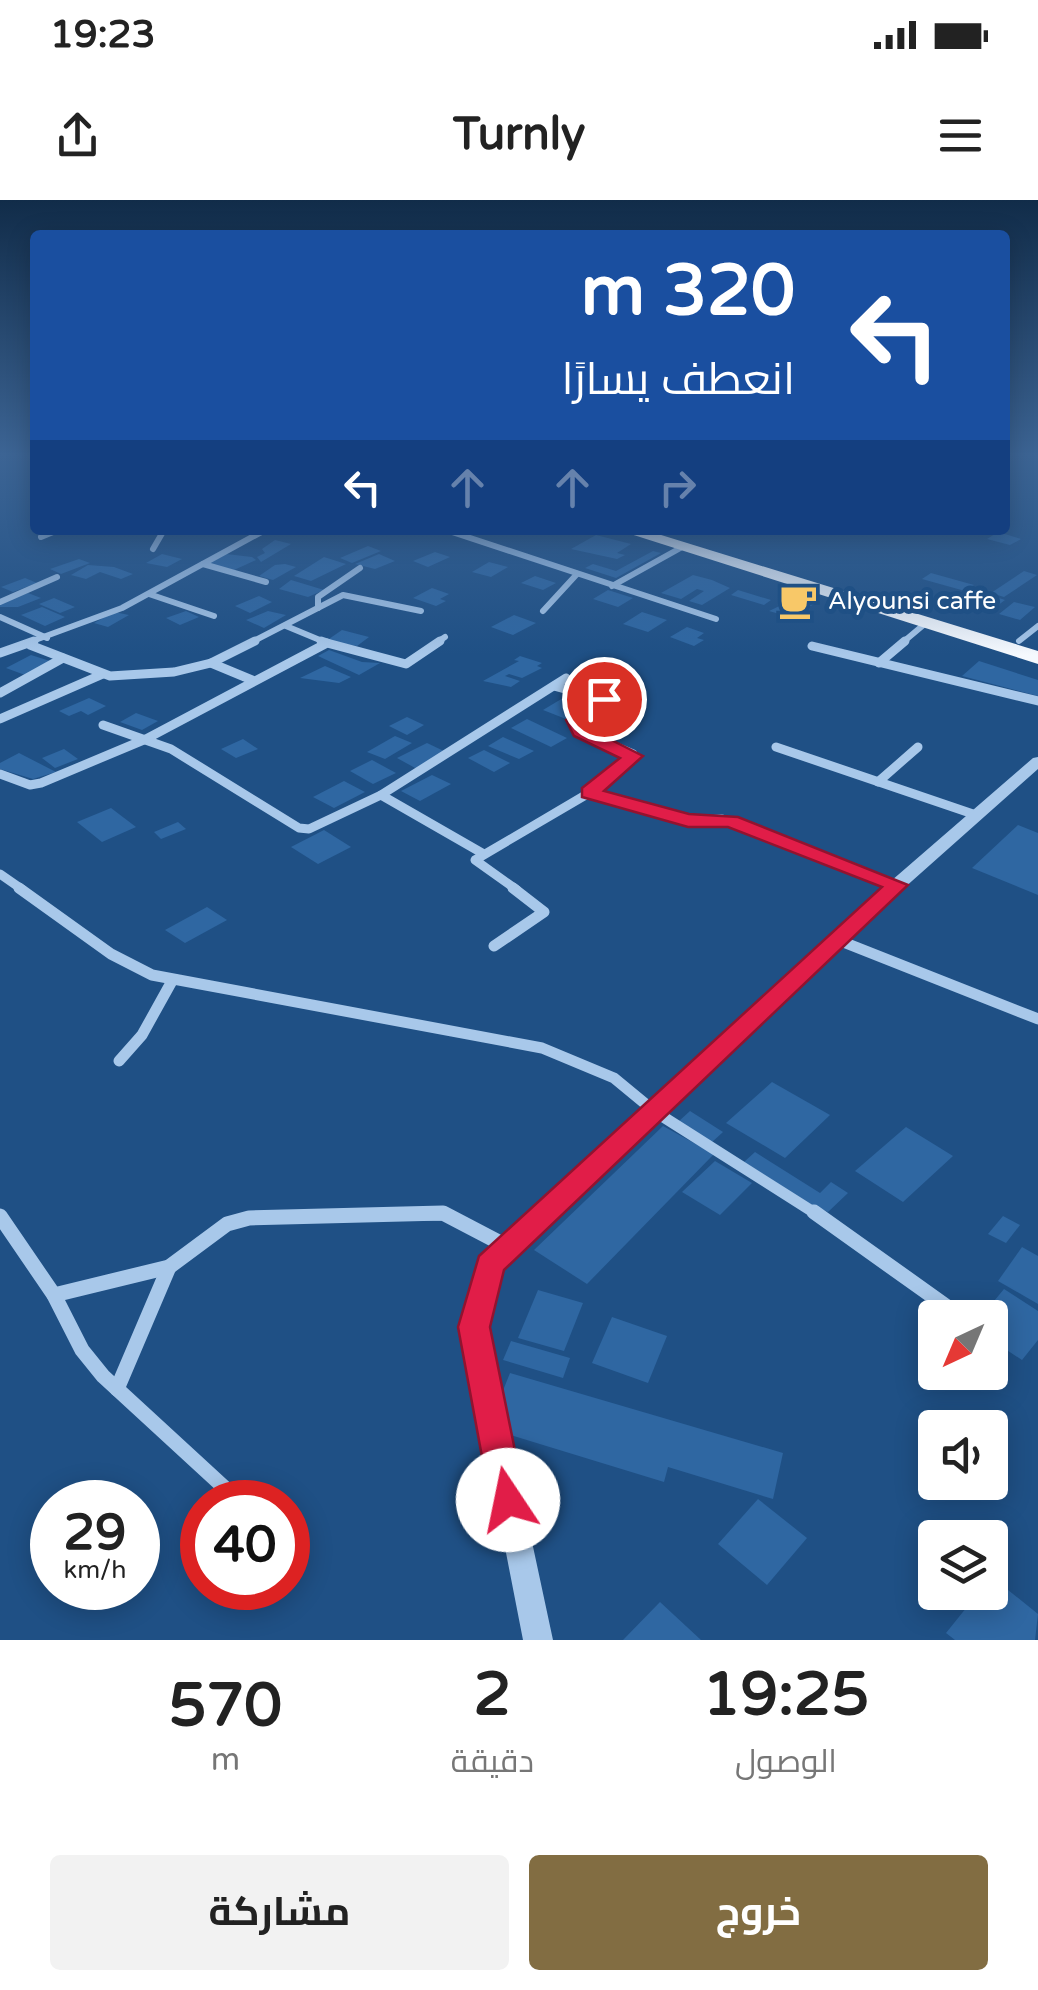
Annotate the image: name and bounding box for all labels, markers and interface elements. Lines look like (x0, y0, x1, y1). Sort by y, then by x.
text: 19:23 (50, 12, 155, 58)
icon: share (50, 108, 105, 163)
text: Turnly (453, 108, 585, 162)
icon: menu (933, 108, 988, 163)
text: 320 m (581, 250, 795, 334)
icon: left (830, 270, 960, 400)
text: انعطف يسارًا (561, 353, 795, 407)
icon: left (335, 460, 390, 515)
icon: ahead (440, 460, 495, 515)
icon: ahead (545, 460, 600, 515)
icon: right (650, 460, 705, 515)
cafe icon: Alyounsi caffe (777, 580, 819, 622)
place label: Alyounsi caffe (828, 586, 996, 616)
pin (562, 657, 647, 742)
icon: arrive (577, 672, 632, 727)
north arrow (918, 1300, 1008, 1390)
map controls (918, 1300, 1008, 1610)
button: sound (918, 1410, 1008, 1500)
position arrow (456, 1448, 560, 1552)
speed limit sign: 40 (180, 1480, 310, 1610)
text: 29 (64, 1503, 126, 1563)
button: layers (918, 1520, 1008, 1610)
text: km/h (64, 1555, 126, 1585)
text: 2 (474, 1659, 511, 1731)
text: 19:25 (703, 1659, 869, 1731)
text: 570 (169, 1670, 282, 1742)
text: m (211, 1741, 240, 1779)
text: دقيقة (451, 1743, 534, 1781)
text: الوصول (735, 1743, 837, 1781)
button: مشاركة (50, 1855, 509, 1970)
button: خروج (529, 1855, 988, 1970)

